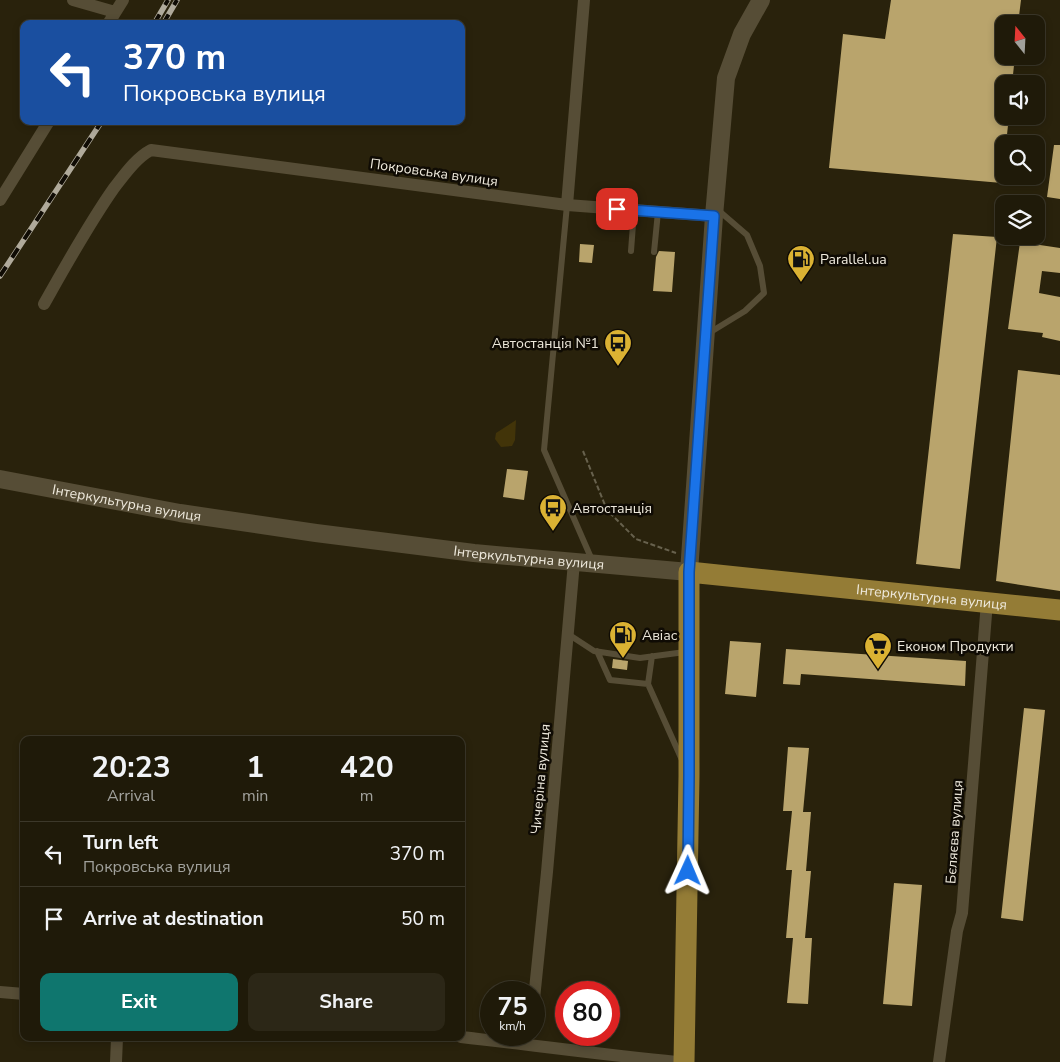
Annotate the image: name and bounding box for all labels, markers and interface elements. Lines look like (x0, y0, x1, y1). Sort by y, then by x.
north arrow (995, 15, 1045, 65)
map controls (995, 15, 1045, 245)
text: 370 m (123, 34, 226, 81)
icon: left (40, 40, 105, 105)
button: sound (995, 75, 1045, 125)
text: Покровська вулиця (123, 79, 326, 109)
button: search (995, 135, 1045, 185)
street label: Покровська вулиця (369, 154, 499, 191)
pin (596, 188, 638, 230)
icon: arrive (603, 195, 631, 223)
button: layers (995, 195, 1045, 245)
fuel station icon: Parallel.ua (786, 244, 816, 283)
place label: Parallel.ua (820, 250, 887, 269)
bus stop icon: Автостанція №1 (603, 328, 633, 367)
place label: Автостанція №1 (492, 334, 599, 353)
street label: Інтеркультурна вулиця (50, 480, 203, 526)
bus stop icon: Автостанція (538, 493, 568, 532)
place label: Автостанція (572, 499, 652, 518)
street label: Інтеркультурна вулиця (452, 541, 605, 574)
street label: Інтеркультурна вулиця (855, 580, 1008, 615)
fuel station icon: Авіас (608, 620, 638, 659)
place label: Авіас (642, 626, 678, 645)
supermarket icon: Економ Продукти (863, 631, 893, 670)
place label: Економ Продукти (897, 637, 1014, 656)
street label: Чичеріна вулиця (526, 723, 555, 835)
text: 20:23 (91, 747, 171, 788)
text: 1 (246, 747, 264, 788)
text: 420 (340, 747, 394, 788)
street label: Бєляєва вулиця (941, 779, 968, 885)
text: Arrival (107, 785, 155, 807)
text: min (242, 785, 268, 807)
text: m (360, 785, 374, 807)
text: Turn left (83, 830, 158, 856)
icon: left (40, 840, 68, 868)
text: 370 m (390, 841, 445, 867)
position arrow (661, 844, 713, 896)
text: Покровська вулиця (83, 856, 231, 878)
icon: arrive (40, 905, 68, 933)
text: Arrive at destination (83, 906, 264, 932)
text: 50 m (401, 906, 445, 932)
button: Exit (40, 973, 238, 1031)
button: Share (248, 973, 445, 1031)
speed limit sign: 80 (555, 981, 620, 1046)
text: 75 (497, 990, 528, 1024)
text: km/h (499, 1018, 526, 1034)

